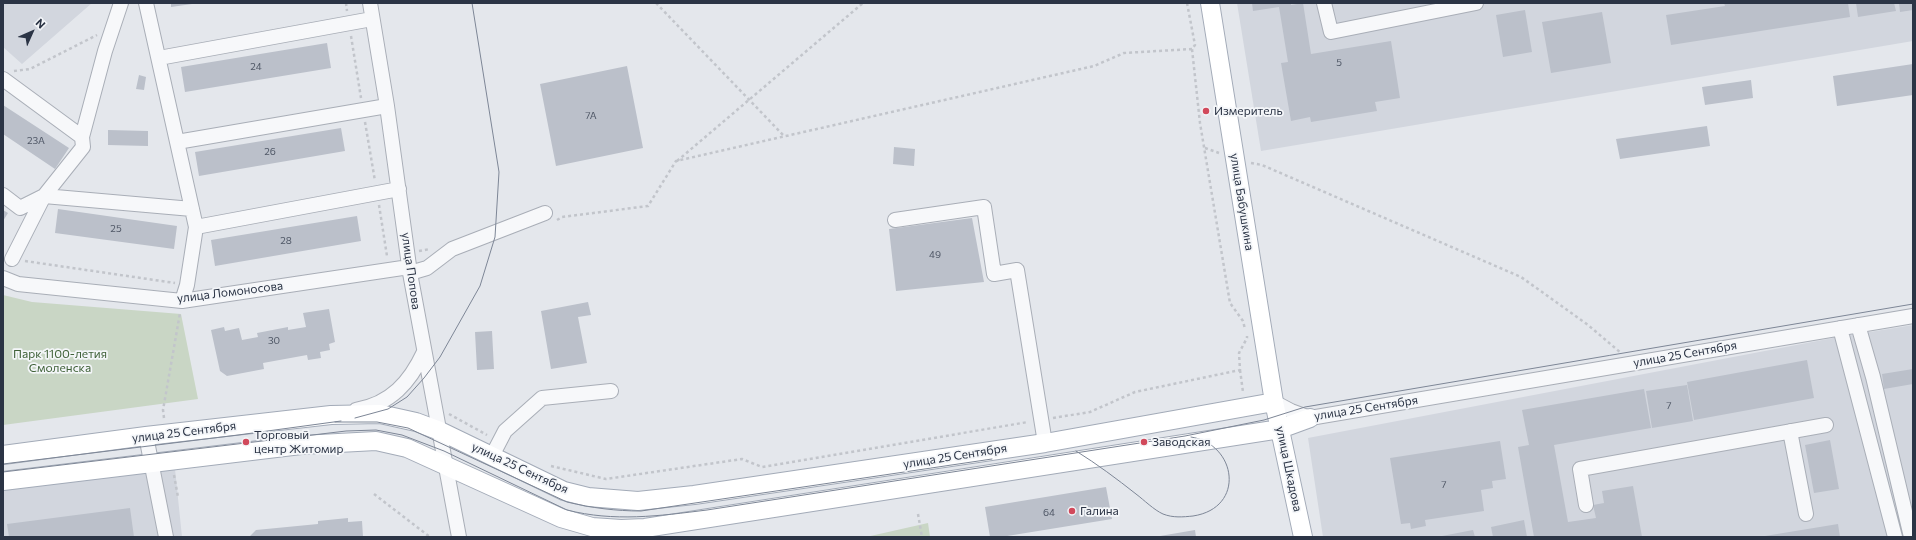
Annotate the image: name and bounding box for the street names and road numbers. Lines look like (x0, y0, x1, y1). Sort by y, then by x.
street label: улица Бабушкина (1227, 152, 1257, 252)
street label: улица Попова (398, 231, 424, 311)
street label: улица Ломоносова (176, 278, 284, 306)
street label: улица 25 Сентября (1632, 338, 1738, 370)
street label: улица 25 Сентября (1313, 393, 1419, 423)
street label: улица 25 Сентября (131, 418, 237, 446)
street label: улица Шкадова (1273, 425, 1305, 513)
street label: улица 25 Сентября (469, 439, 571, 497)
street label: улица 25 Сентября (902, 441, 1008, 471)

